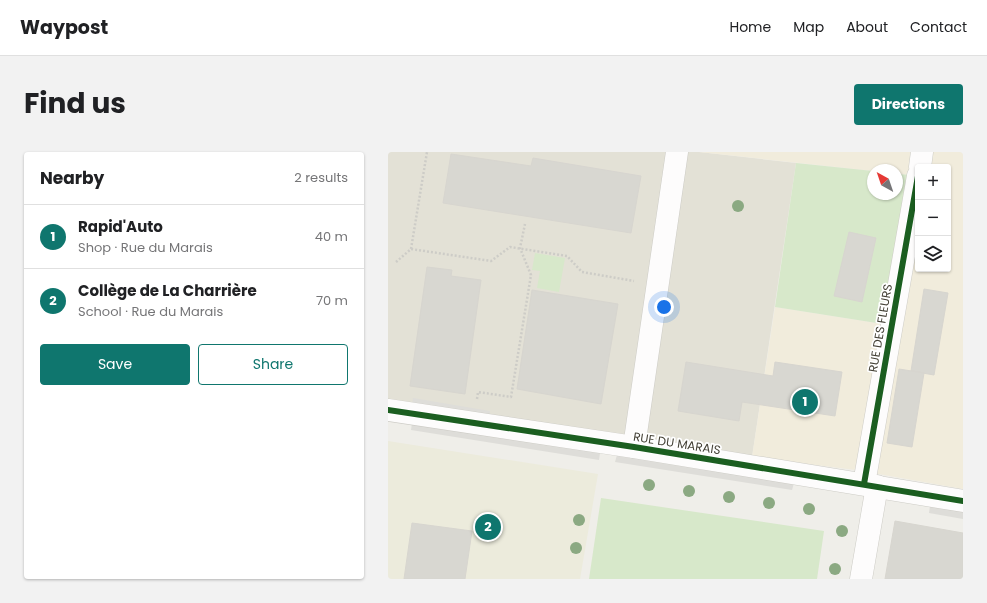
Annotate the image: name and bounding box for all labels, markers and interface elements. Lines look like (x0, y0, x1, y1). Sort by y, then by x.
text: Waypost (20, 14, 108, 41)
text: Home (729, 17, 771, 37)
text: Map (793, 17, 824, 37)
text: About (846, 17, 888, 37)
text: Contact (910, 17, 967, 37)
text: Find us (24, 84, 126, 123)
button: Directions (854, 84, 963, 125)
north arrow (867, 164, 903, 200)
map controls (915, 164, 951, 272)
button: + (915, 164, 951, 200)
text: Nearby (40, 166, 104, 190)
text: 2 results (294, 168, 348, 187)
button: − (915, 200, 951, 236)
text: Rapid'Auto (78, 216, 163, 237)
text: 1 (51, 227, 55, 246)
text: 40 m (315, 227, 348, 246)
button: layers (915, 236, 951, 272)
text: Shop · Rue du Marais (78, 238, 213, 257)
text: Collège de La Charrière (78, 280, 257, 301)
street label: RUE DES FLEURS (864, 282, 896, 374)
text: 2 (49, 291, 57, 310)
text: 70 m (316, 291, 348, 310)
your location (654, 297, 674, 317)
text: School · Rue du Marais (78, 302, 223, 321)
button: Save (40, 344, 190, 385)
button: Share (198, 344, 348, 385)
pin: 1 (792, 387, 818, 417)
street label: RUE DU MARAIS (632, 428, 722, 458)
pin: 2 (475, 512, 501, 542)

